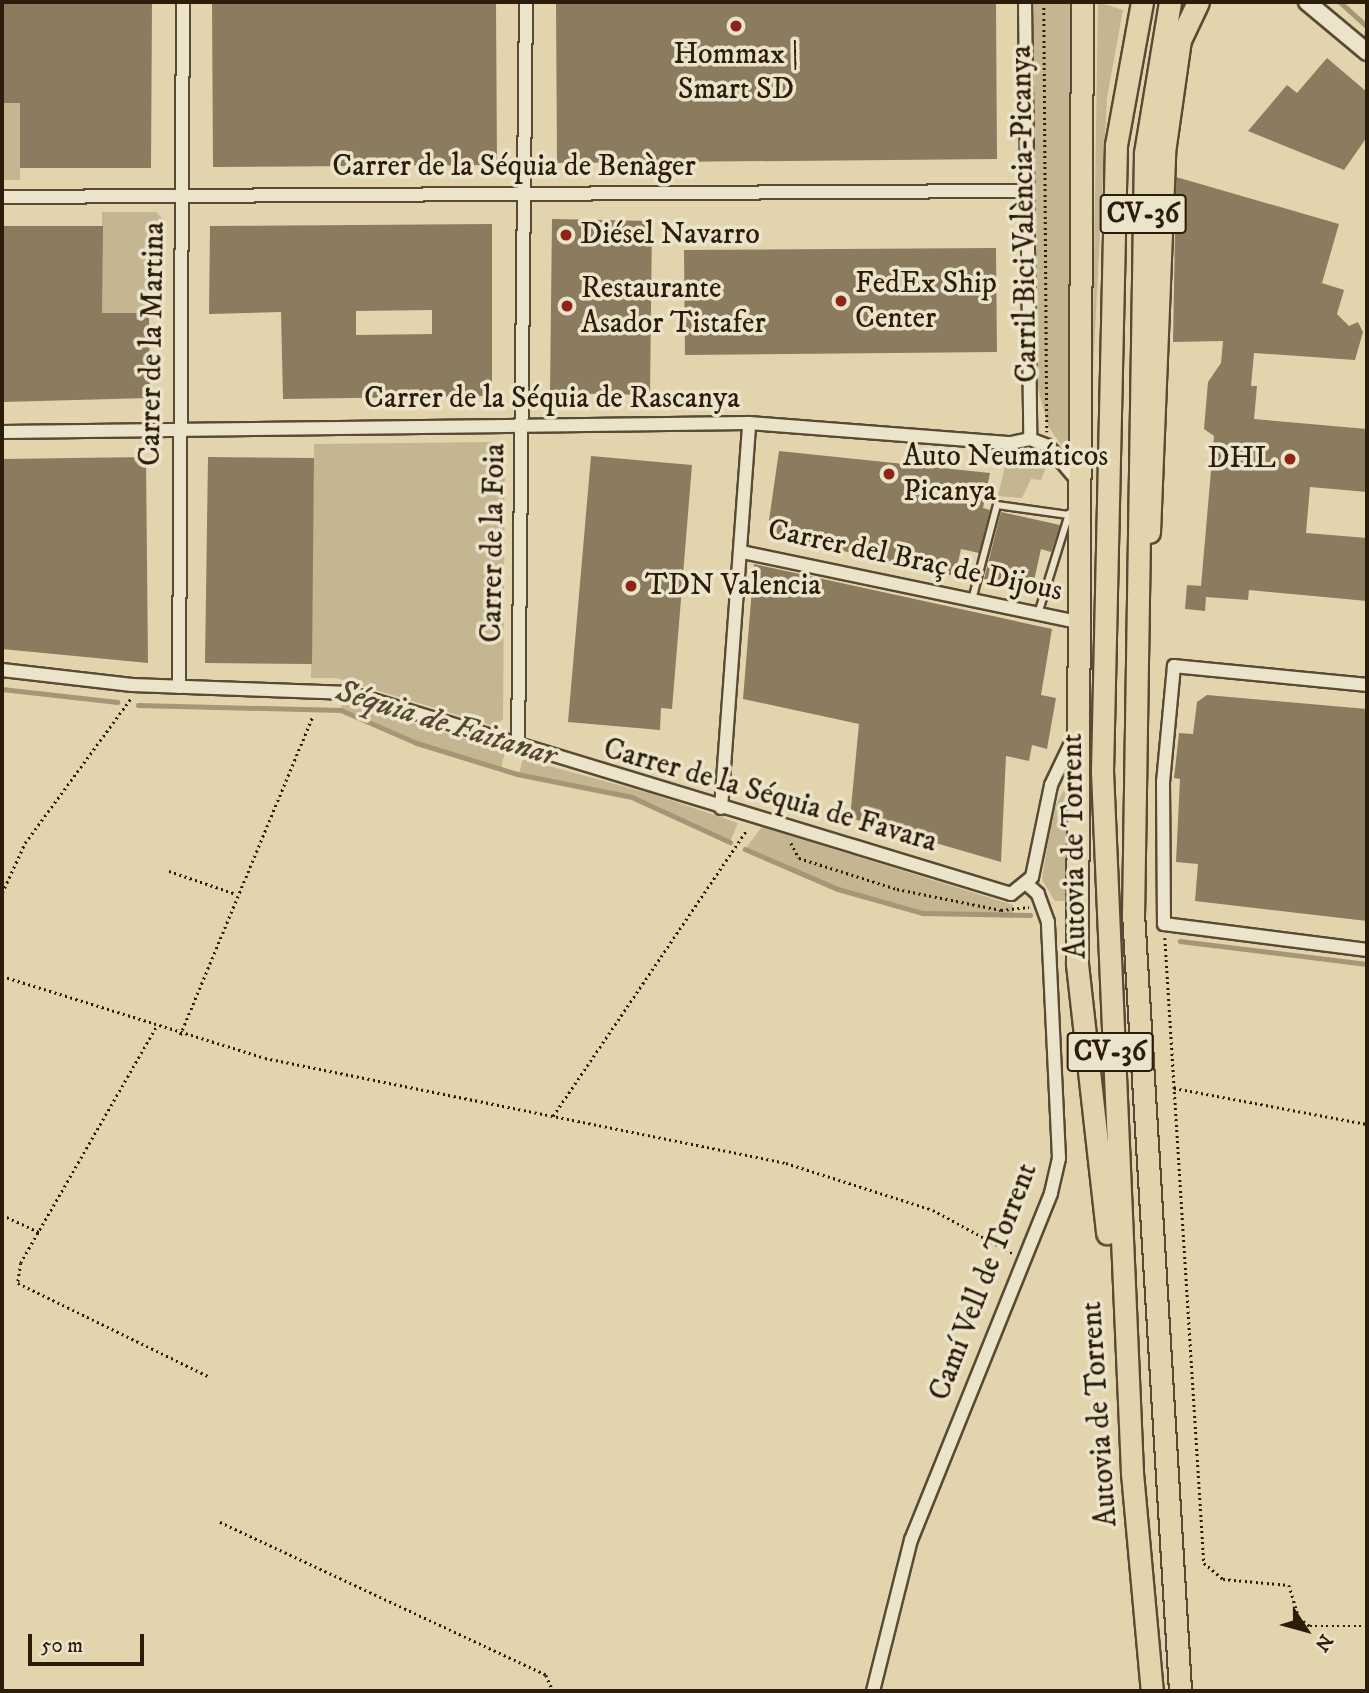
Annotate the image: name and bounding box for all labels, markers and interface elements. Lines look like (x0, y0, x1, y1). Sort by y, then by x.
marker: Hommax | Smart SD (728, 18, 744, 34)
place label: Hommax | Smart SD (673, 37, 799, 107)
street label: Carril Bici València-Picanya (1004, 45, 1046, 383)
street label: Carrer de la Séquia de Benàger (332, 149, 696, 185)
road number: CV-36 (1099, 190, 1187, 238)
place label: Diésel Navarro (580, 217, 760, 253)
street label: Carrer de la Martina (133, 222, 173, 466)
marker: Diésel Navarro (558, 227, 574, 243)
place label: FedEx Ship Center (855, 266, 997, 336)
place label: Restaurante Asador Tistafer (581, 271, 766, 342)
marker: FedEx Ship Center (833, 293, 849, 309)
marker: Restaurante Asador Tistafer (559, 298, 575, 314)
street label: Carrer de la Séquia de Rascanya (364, 381, 740, 417)
place label: Auto Neumáticos Picanya (903, 439, 1108, 510)
place label: DHL (1207, 441, 1276, 477)
street label: Carrer de la Foia (474, 443, 514, 643)
marker: DHL (1282, 451, 1298, 467)
marker: Auto Neumáticos Picanya (881, 466, 897, 482)
street label: Carrer del Braç de Dijous (764, 512, 1066, 610)
place label: TDN Valencia (645, 568, 821, 604)
marker: TDN Valencia (623, 578, 639, 594)
water label: Séquia de Faitanar (331, 672, 561, 776)
street label: Carrer de la Séquia de Favara (599, 731, 941, 861)
street label: Autovia de Torrent (1055, 733, 1095, 959)
road number: CV-36 (1066, 1028, 1154, 1076)
street label: Camí Vell de Torrent (922, 1158, 1046, 1406)
street label: Autovia de Torrent (1074, 1300, 1126, 1528)
north arrow (1271, 1595, 1341, 1665)
scale bar (32, 1620, 147, 1664)
text: N (1310, 1630, 1337, 1656)
text: 50 m (41, 1633, 83, 1659)

